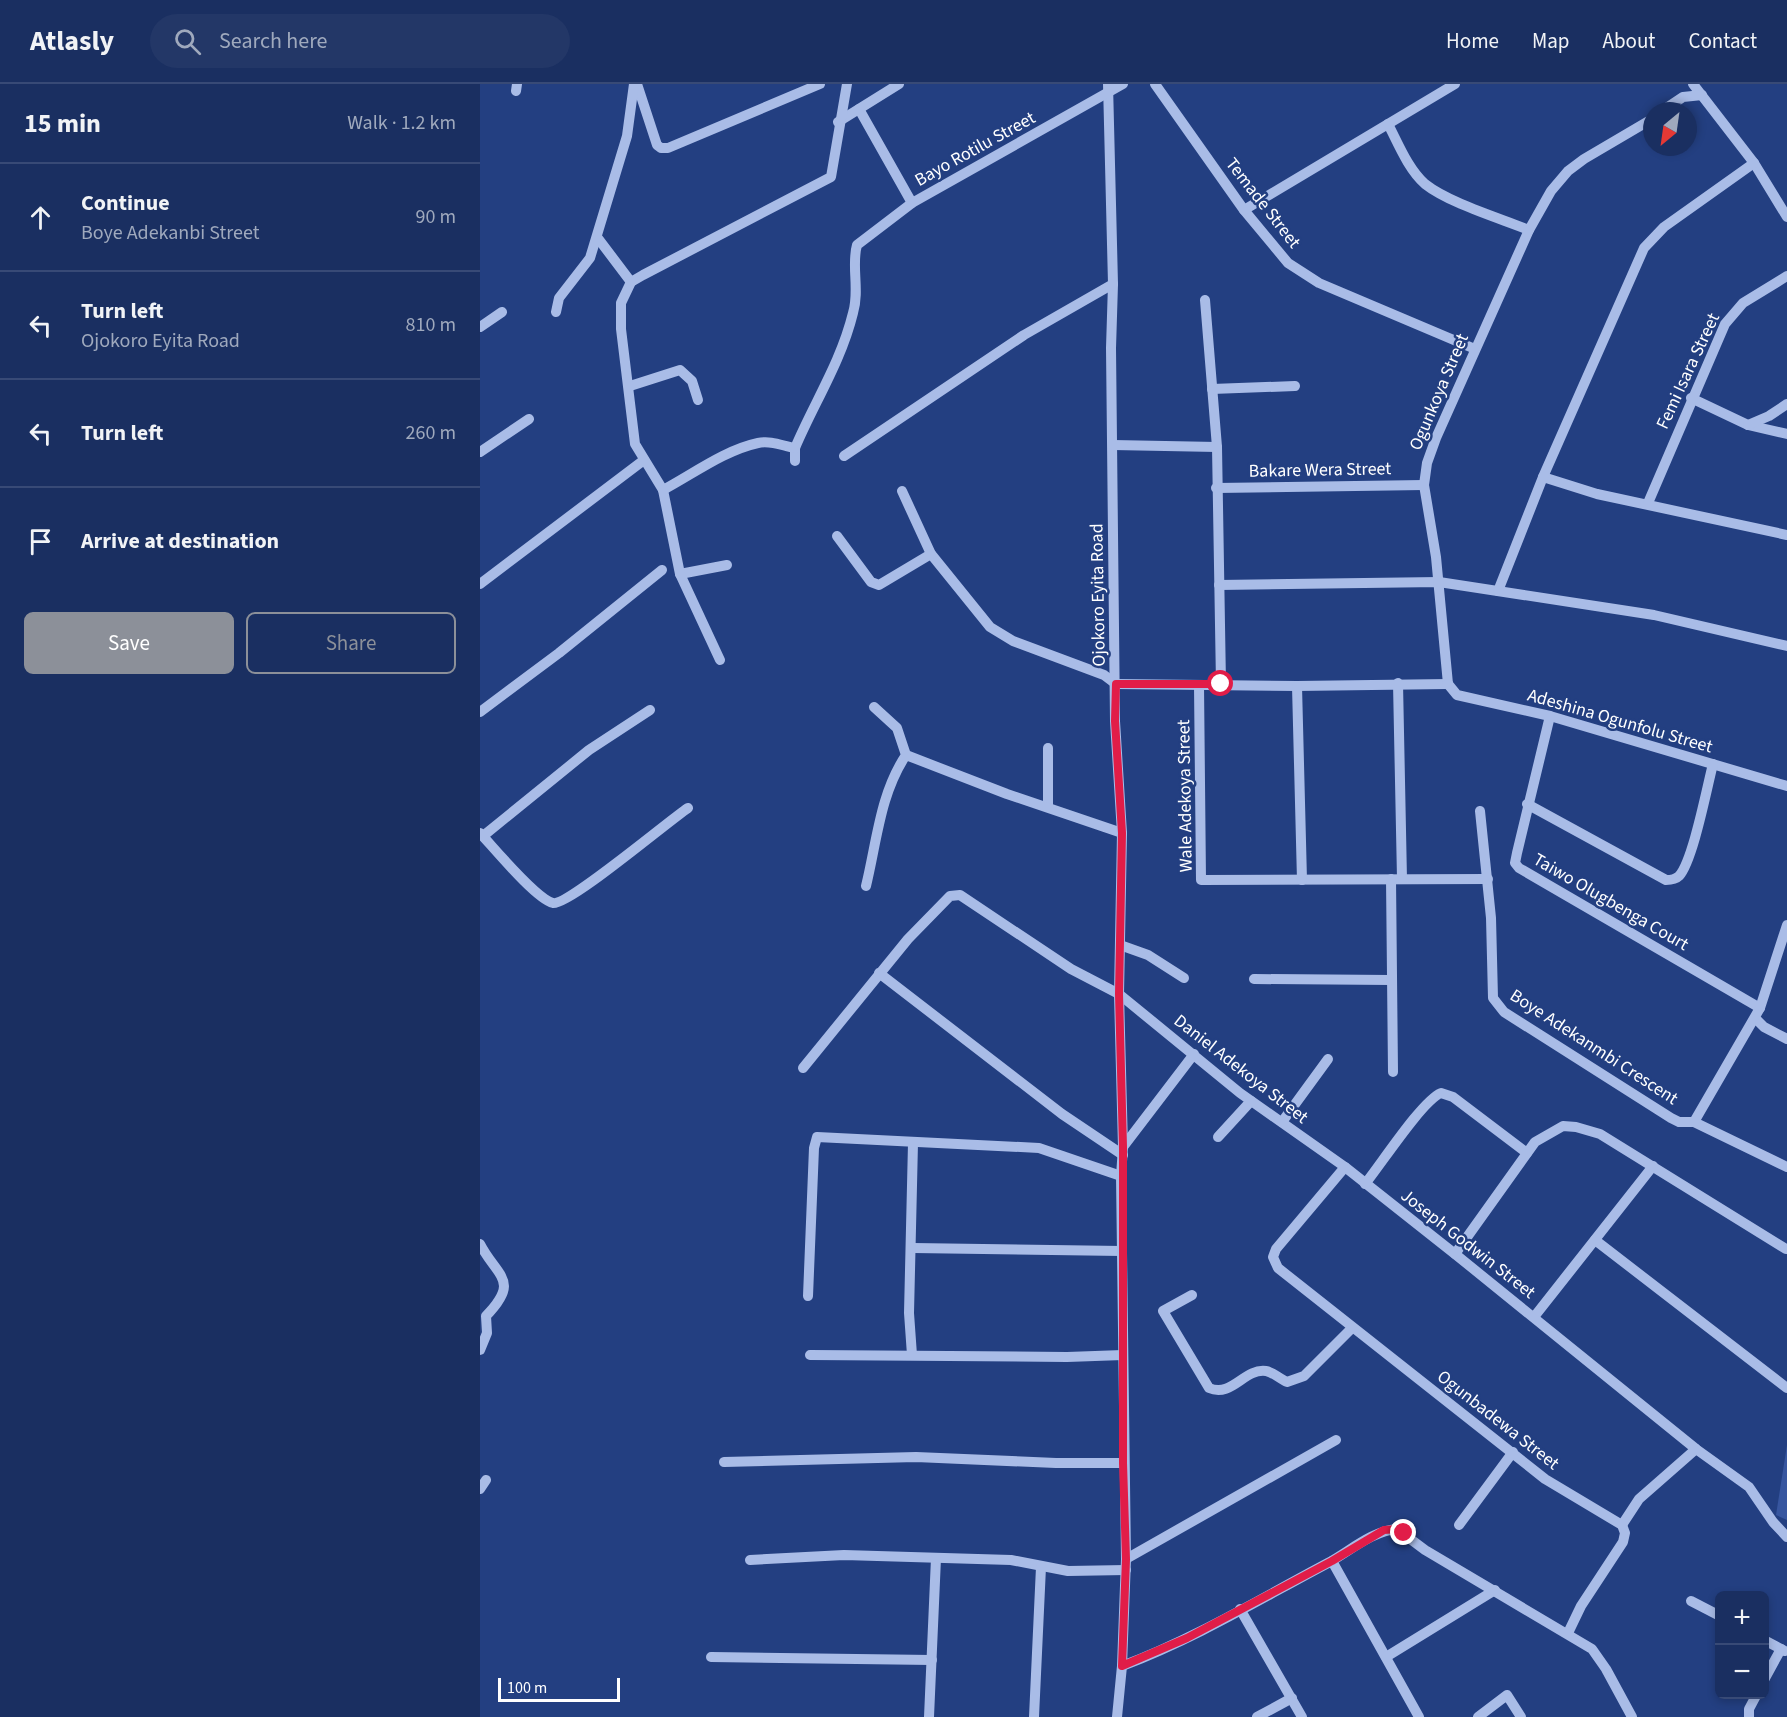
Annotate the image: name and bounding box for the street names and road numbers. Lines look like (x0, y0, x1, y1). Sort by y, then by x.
street label: Bayo Rotilu Street (910, 105, 1040, 193)
street label: Temade Street (1220, 152, 1306, 254)
street label: Femi Isara Street (1650, 309, 1726, 433)
street label: Ogunkoya Street (1403, 330, 1475, 454)
street label: Bakare Wera Street (1248, 456, 1392, 484)
street label: Ojokoro Eyita Road (1084, 523, 1112, 667)
street label: Adeshina Ogunfolu Street (1524, 683, 1716, 759)
street label: Wale Adekoya Street (1171, 719, 1199, 873)
street label: Taiwo Olugbenga Court (1529, 847, 1693, 957)
street label: Boye Adekanmbi Crescent (1505, 983, 1683, 1111)
street label: Daniel Adekoya Street (1169, 1009, 1313, 1129)
street label: Joseph Godwin Street (1395, 1183, 1541, 1305)
street label: Ogunbadewa Street (1432, 1364, 1564, 1476)

